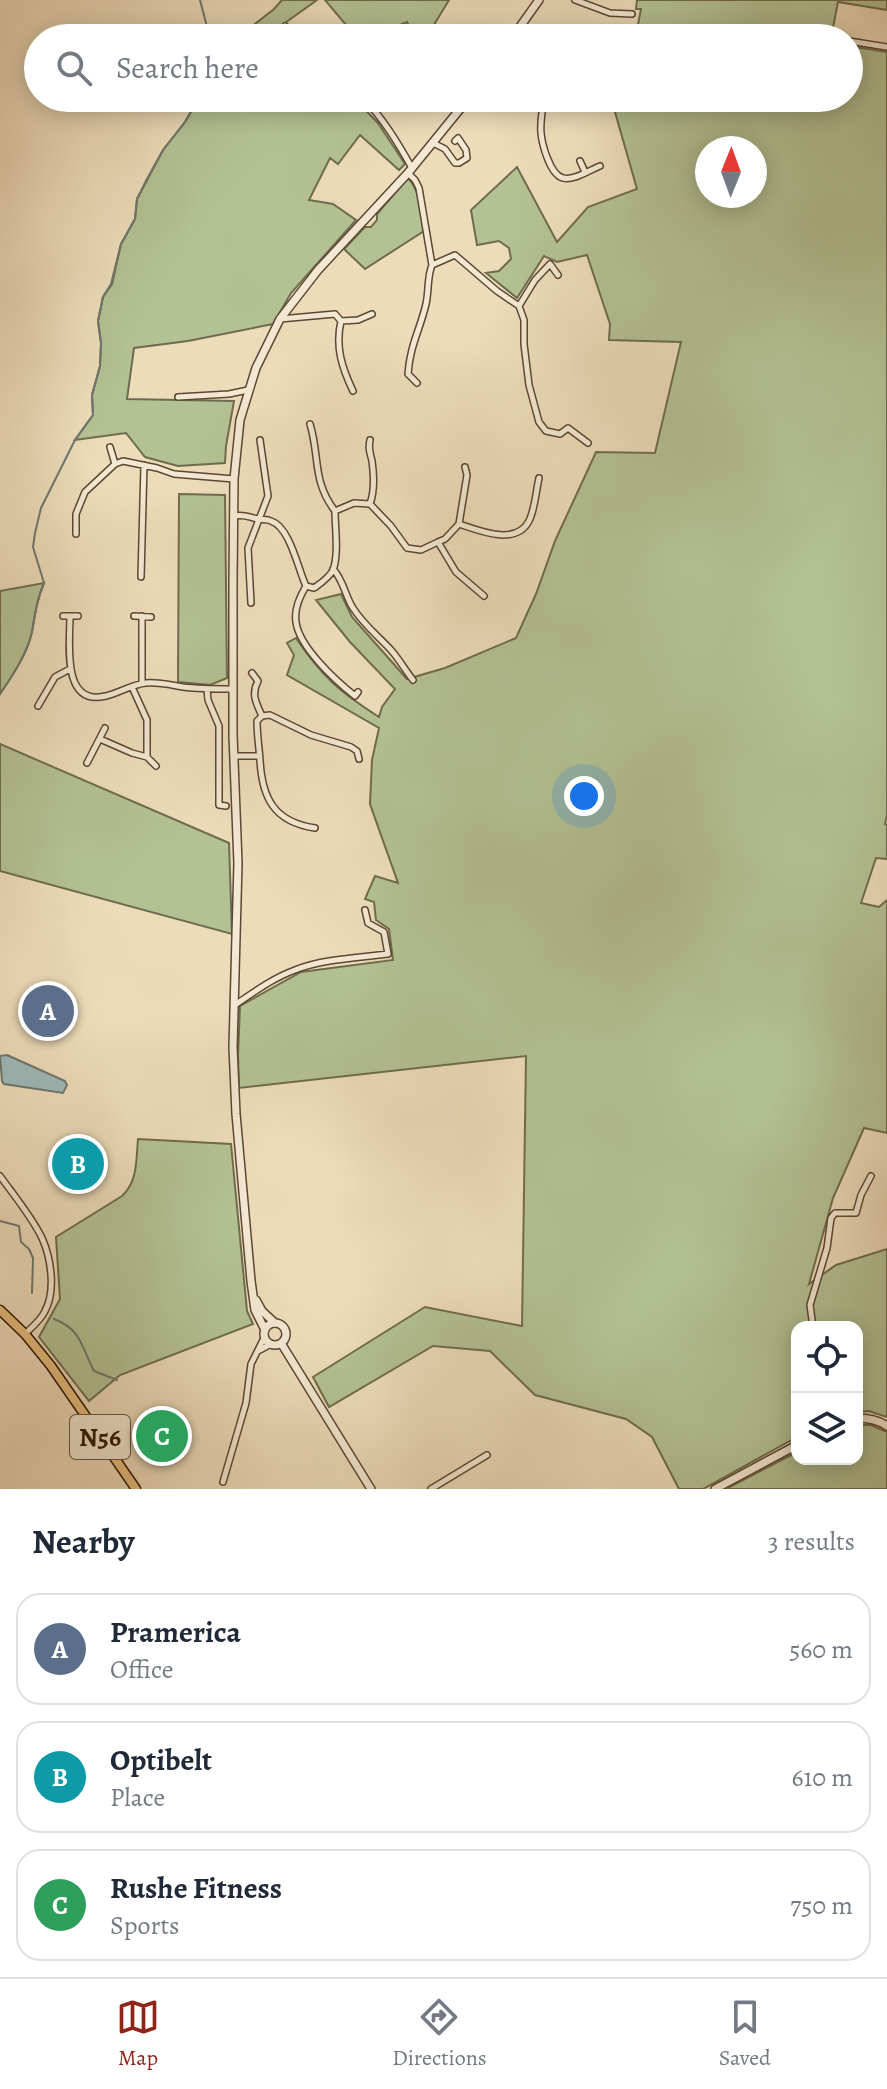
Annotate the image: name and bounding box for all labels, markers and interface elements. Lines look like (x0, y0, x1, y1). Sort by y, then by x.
search box (24, 24, 863, 112)
icon: search (52, 46, 96, 90)
text: Search here (116, 48, 259, 88)
north arrow (695, 136, 767, 208)
your location (564, 776, 604, 816)
pin: A (22, 981, 74, 1041)
pin: B (52, 1134, 104, 1194)
map controls (791, 1321, 863, 1465)
button: locate (791, 1321, 863, 1393)
button: layers (791, 1393, 863, 1465)
pin: C (136, 1406, 188, 1466)
road number: N56 (70, 1415, 130, 1459)
text: Nearby (32, 1518, 135, 1565)
text: 3 results (768, 1524, 855, 1559)
text: Pramerica (110, 1612, 241, 1652)
text: A (52, 1632, 68, 1667)
text: 560 m (789, 1632, 853, 1667)
text: Office (110, 1652, 173, 1687)
text: Optibelt (110, 1740, 212, 1780)
text: B (52, 1760, 68, 1795)
text: 610 m (791, 1760, 853, 1795)
text: Place (110, 1780, 165, 1815)
text: Rushe Fitness (110, 1868, 282, 1908)
text: C (52, 1888, 68, 1923)
text: 750 m (790, 1888, 853, 1923)
text: Sports (110, 1908, 179, 1943)
tab: Map (116, 1995, 160, 2073)
tab: Directions (392, 1995, 487, 2073)
tab: Saved (719, 1995, 771, 2073)

